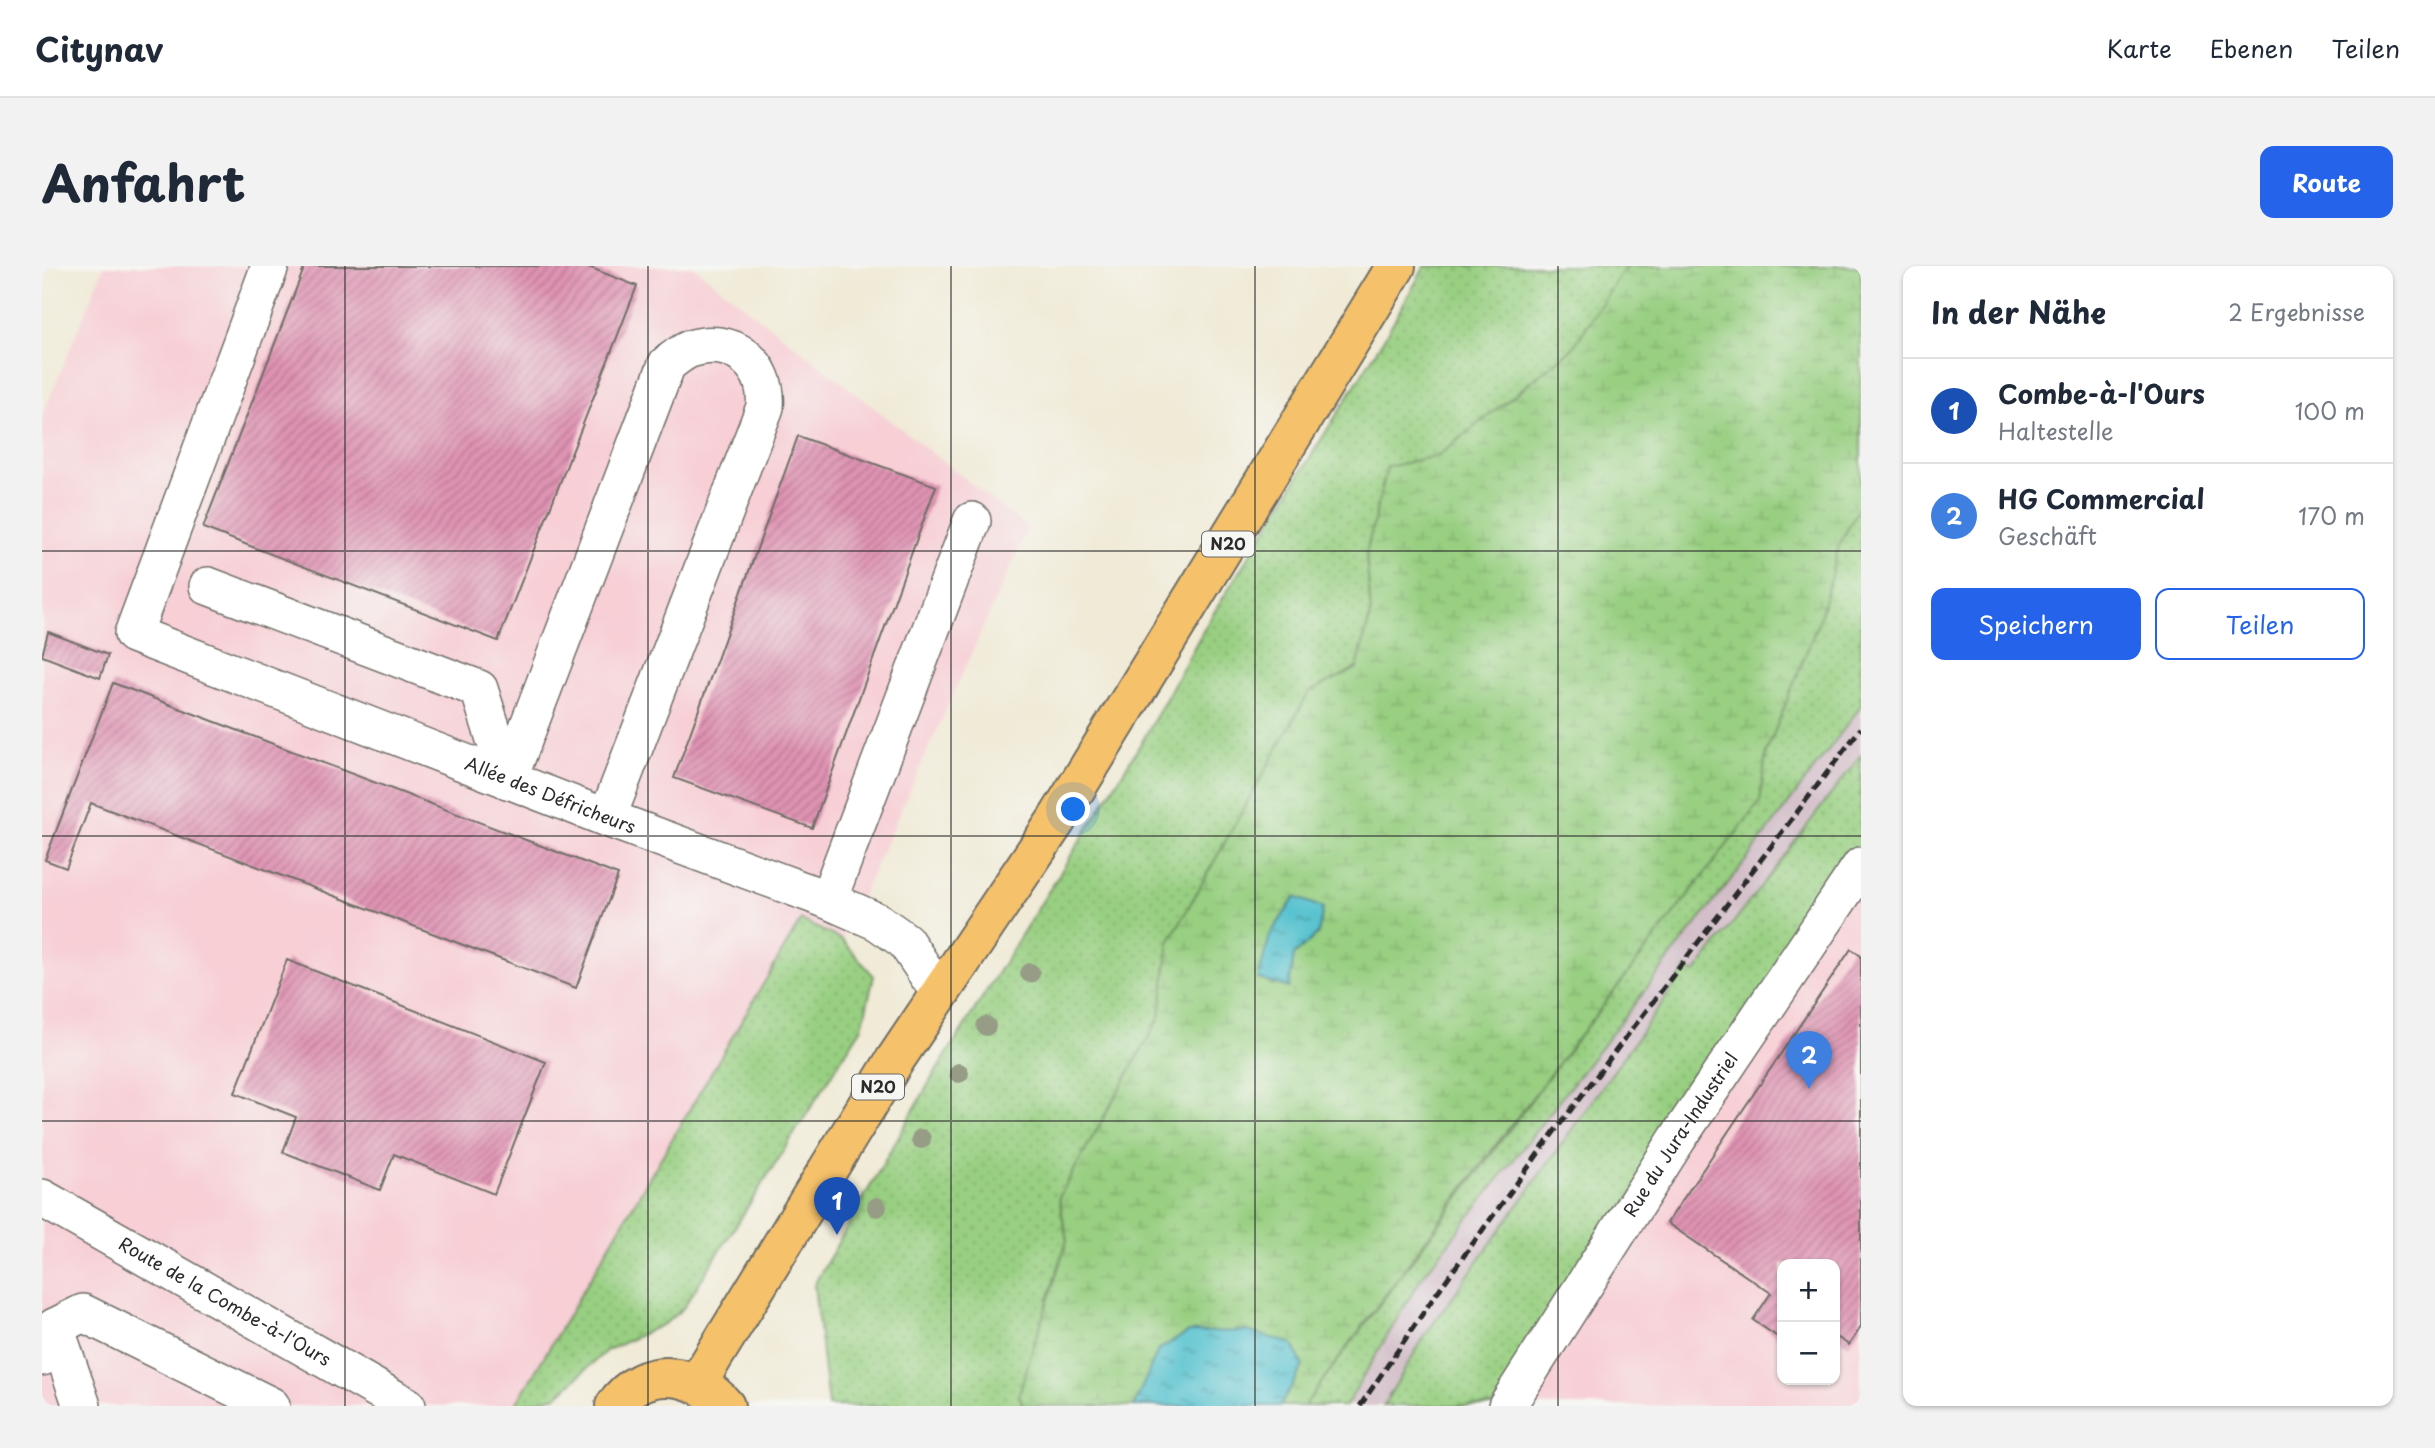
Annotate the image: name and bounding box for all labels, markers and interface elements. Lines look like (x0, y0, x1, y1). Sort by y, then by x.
text: Citynav (35, 23, 163, 73)
text: Karte (2107, 30, 2172, 66)
text: Ebenen (2210, 30, 2293, 66)
text: Teilen (2331, 30, 2400, 66)
text: Anfahrt (42, 145, 245, 219)
button: Route (2260, 146, 2393, 218)
text: In der Nähe (1931, 289, 2106, 334)
text: 2 Ergebnisse (2228, 294, 2365, 329)
text: Combe-à-l'Ours (1998, 374, 2205, 413)
text: 1 (1949, 393, 1960, 428)
text: 100 m (2295, 393, 2365, 428)
text: Haltestelle (1998, 413, 2113, 448)
text: HG Commercial (1998, 479, 2205, 518)
text: 2 (1946, 498, 1962, 533)
text: 170 m (2298, 498, 2365, 533)
text: Geschäft (1998, 518, 2097, 553)
road number: N20 (1202, 532, 1254, 556)
button: Speichern (1931, 588, 2141, 660)
button: Teilen (2155, 588, 2365, 660)
street label: Allée des Défricheurs (461, 749, 640, 839)
your location (1056, 792, 1090, 826)
pin: 2 (1786, 1031, 1832, 1089)
street label: Rue du Jura-Industriel (1616, 1047, 1744, 1222)
road number: N20 (852, 1074, 904, 1100)
pin: 1 (814, 1177, 860, 1235)
street label: Route de la Combe-à-l'Ours (114, 1229, 336, 1372)
map controls (1777, 1259, 1840, 1385)
button: + (1777, 1259, 1840, 1322)
button: − (1777, 1322, 1840, 1385)

